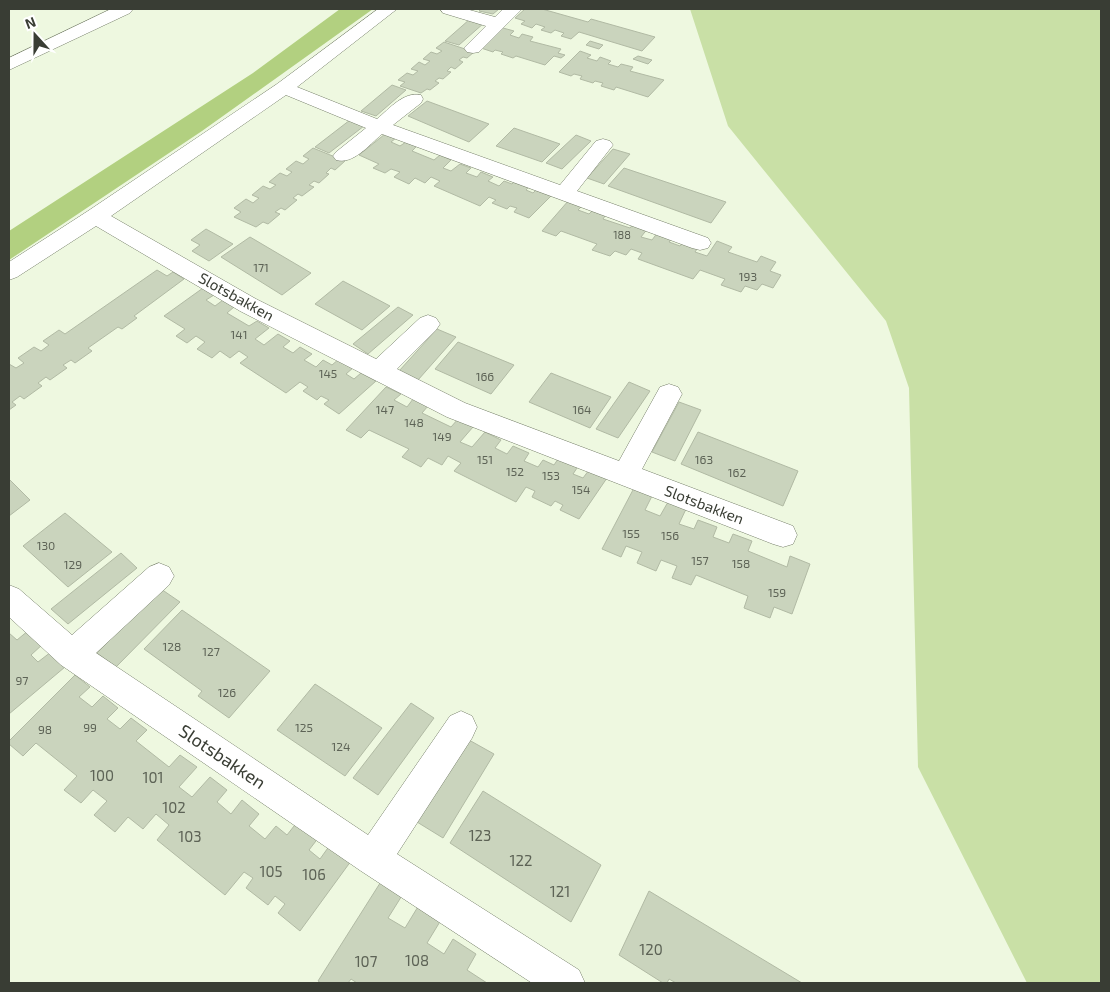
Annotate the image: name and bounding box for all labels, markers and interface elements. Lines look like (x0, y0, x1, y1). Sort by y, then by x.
north arrow (10, 10, 60, 60)
text: N (22, 13, 38, 32)
house number: 188 (613, 228, 631, 241)
house number: 171 (253, 260, 269, 274)
street label: Slotsbakken (196, 268, 277, 324)
house number: 193 (739, 269, 757, 283)
house number: 141 (231, 327, 247, 341)
house number: 145 (319, 366, 337, 380)
house number: 166 (476, 369, 494, 383)
house number: 147 (376, 402, 394, 416)
house number: 164 (572, 402, 592, 416)
house number: 148 (404, 415, 424, 429)
house number: 149 (432, 429, 452, 443)
house number: 151 (477, 452, 493, 466)
house number: 163 (695, 452, 713, 466)
house number: 152 (506, 464, 524, 478)
house number: 162 (728, 465, 746, 479)
house number: 153 (542, 468, 560, 482)
street label: Slotsbakken (662, 481, 746, 527)
house number: 154 (572, 482, 590, 496)
house number: 155 (622, 526, 640, 540)
house number: 156 (661, 528, 679, 542)
house number: 130 (37, 538, 55, 552)
house number: 157 (691, 553, 709, 567)
house number: 158 (732, 556, 750, 570)
house number: 129 (64, 557, 82, 571)
house number: 159 (768, 585, 786, 599)
house number: 128 (163, 639, 181, 653)
house number: 127 (202, 644, 220, 658)
house number: 97 (15, 673, 29, 687)
house number: 126 (218, 685, 236, 699)
street label: Slotsbakken (175, 719, 270, 793)
house number: 99 (83, 720, 97, 734)
house number: 125 (295, 720, 313, 734)
house number: 98 (38, 722, 52, 736)
house number: 124 (332, 739, 350, 753)
house number: 100 (90, 766, 114, 784)
house number: 101 (143, 768, 164, 786)
house number: 102 (162, 798, 186, 816)
house number: 123 (469, 826, 491, 844)
house number: 103 (178, 827, 202, 845)
house number: 122 (510, 851, 532, 869)
house number: 105 (259, 862, 283, 880)
house number: 106 (302, 865, 326, 883)
house number: 121 (550, 882, 570, 900)
house number: 120 (639, 940, 663, 958)
house number: 108 (405, 951, 429, 969)
house number: 107 (355, 952, 378, 970)

